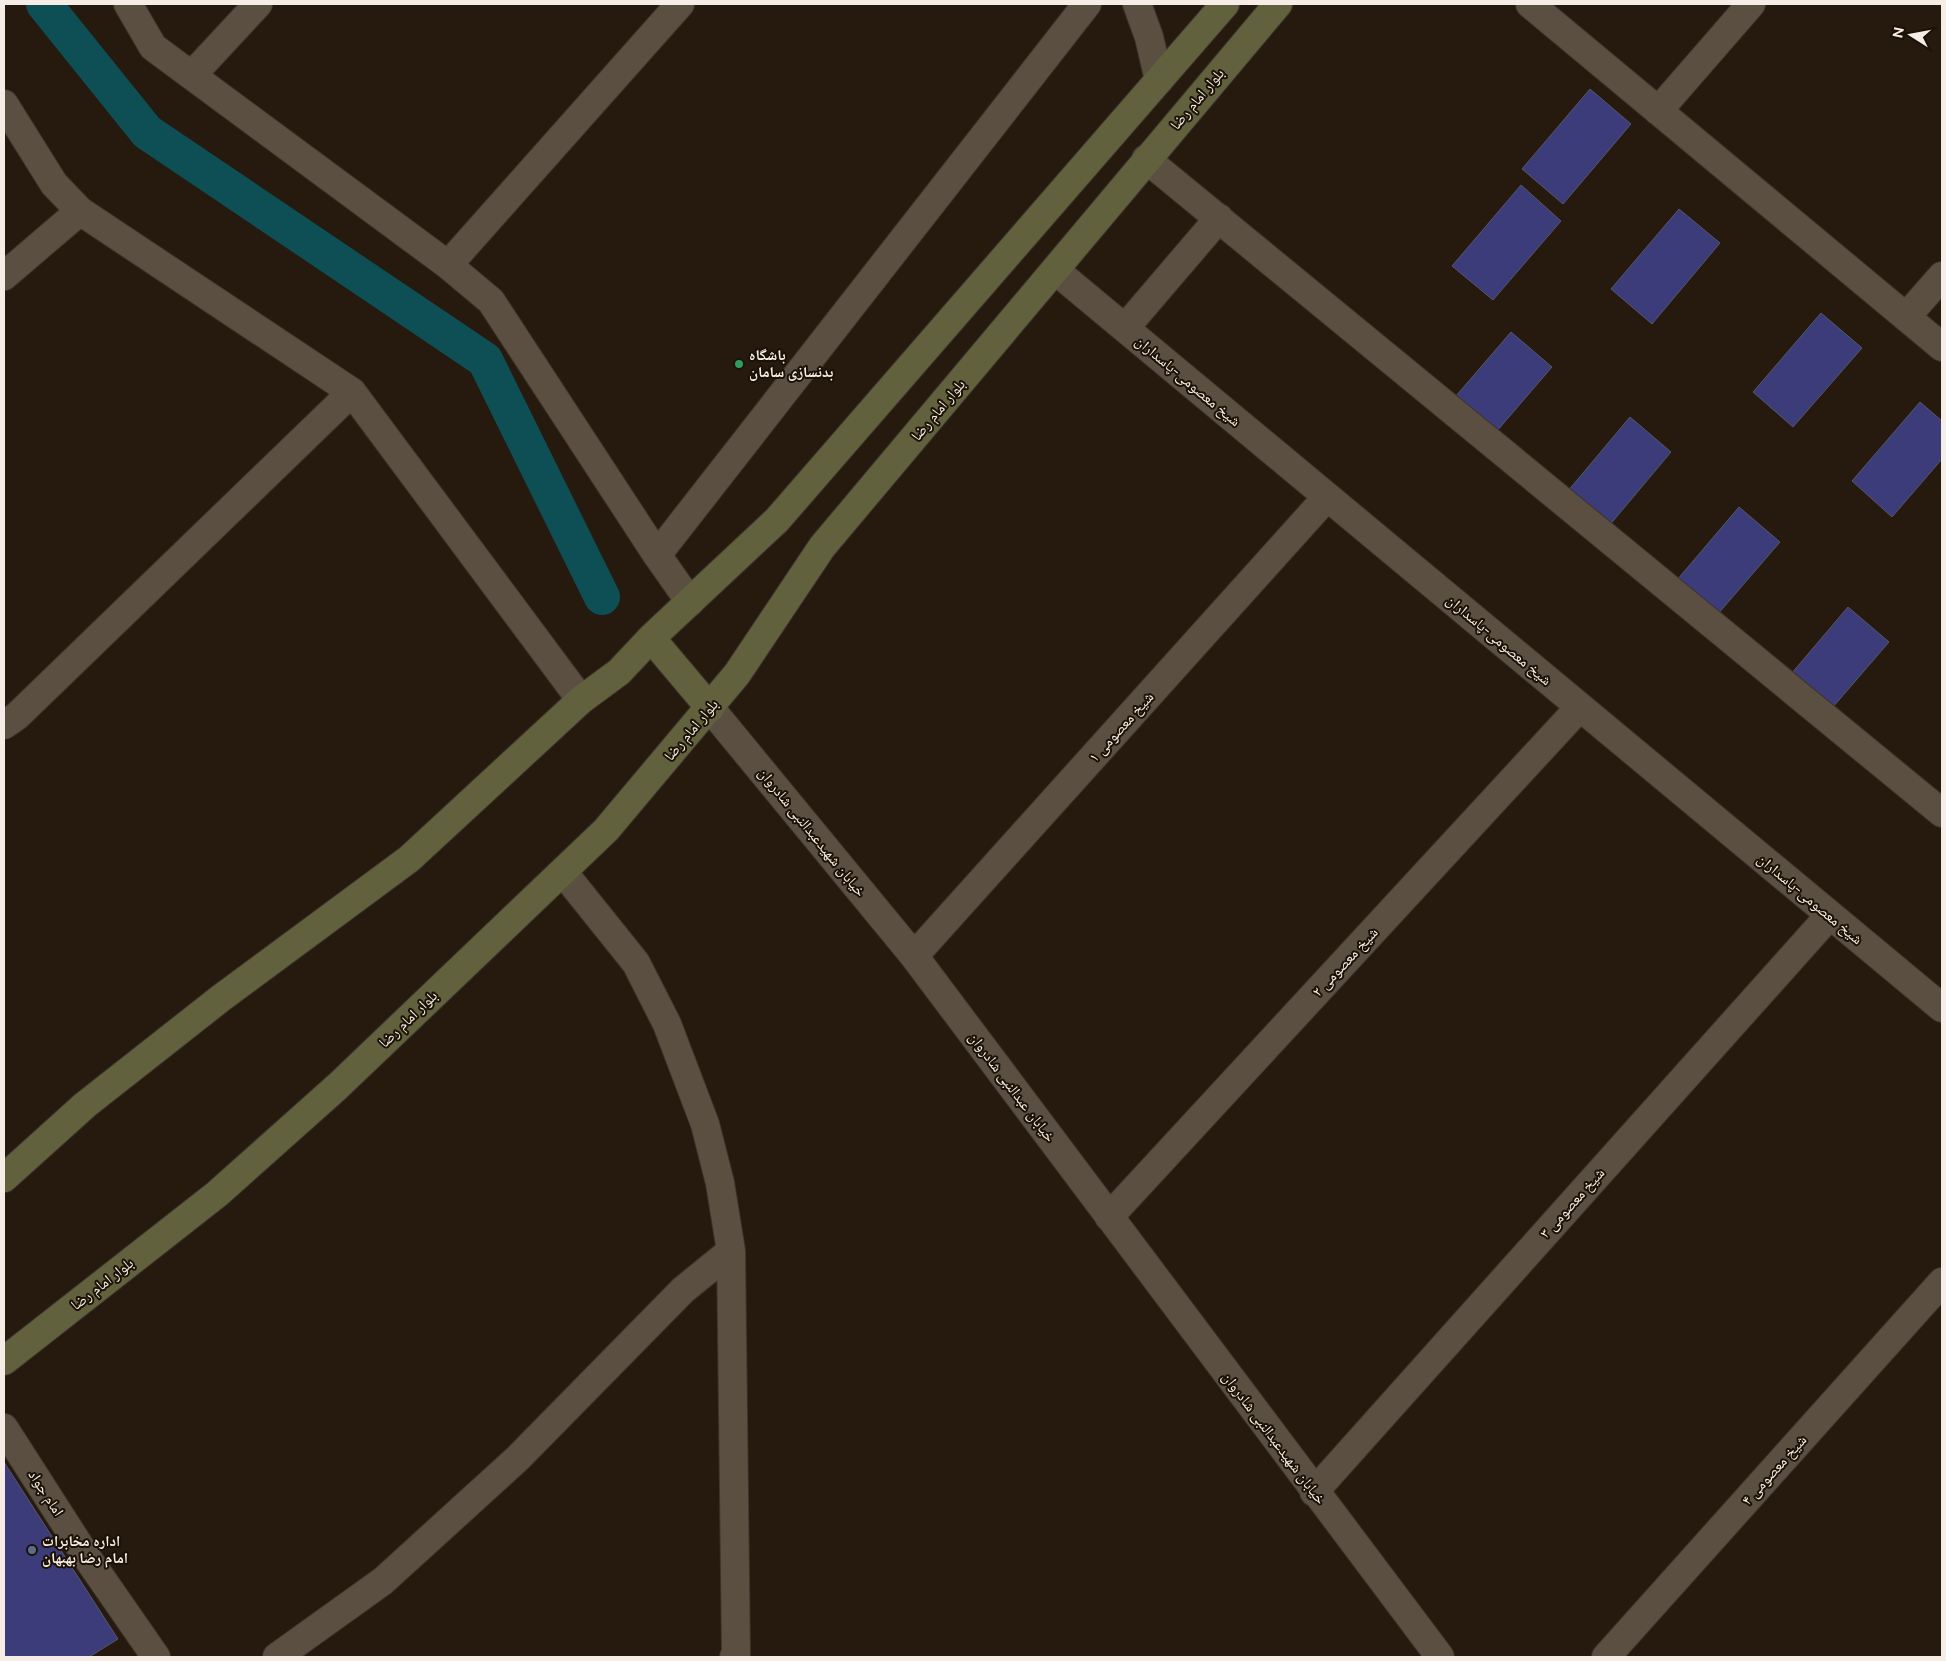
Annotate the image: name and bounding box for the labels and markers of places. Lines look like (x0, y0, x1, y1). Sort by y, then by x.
place label: باشگاه بدنسازی سامان (749, 346, 833, 381)
marker: باشگاه بدنسازی سامان (733, 358, 745, 370)
place label: اداره مخابرات امام رضا بهبهان (42, 1532, 128, 1568)
marker: اداره مخابرات امام رضا بهبهان (26, 1544, 38, 1556)

